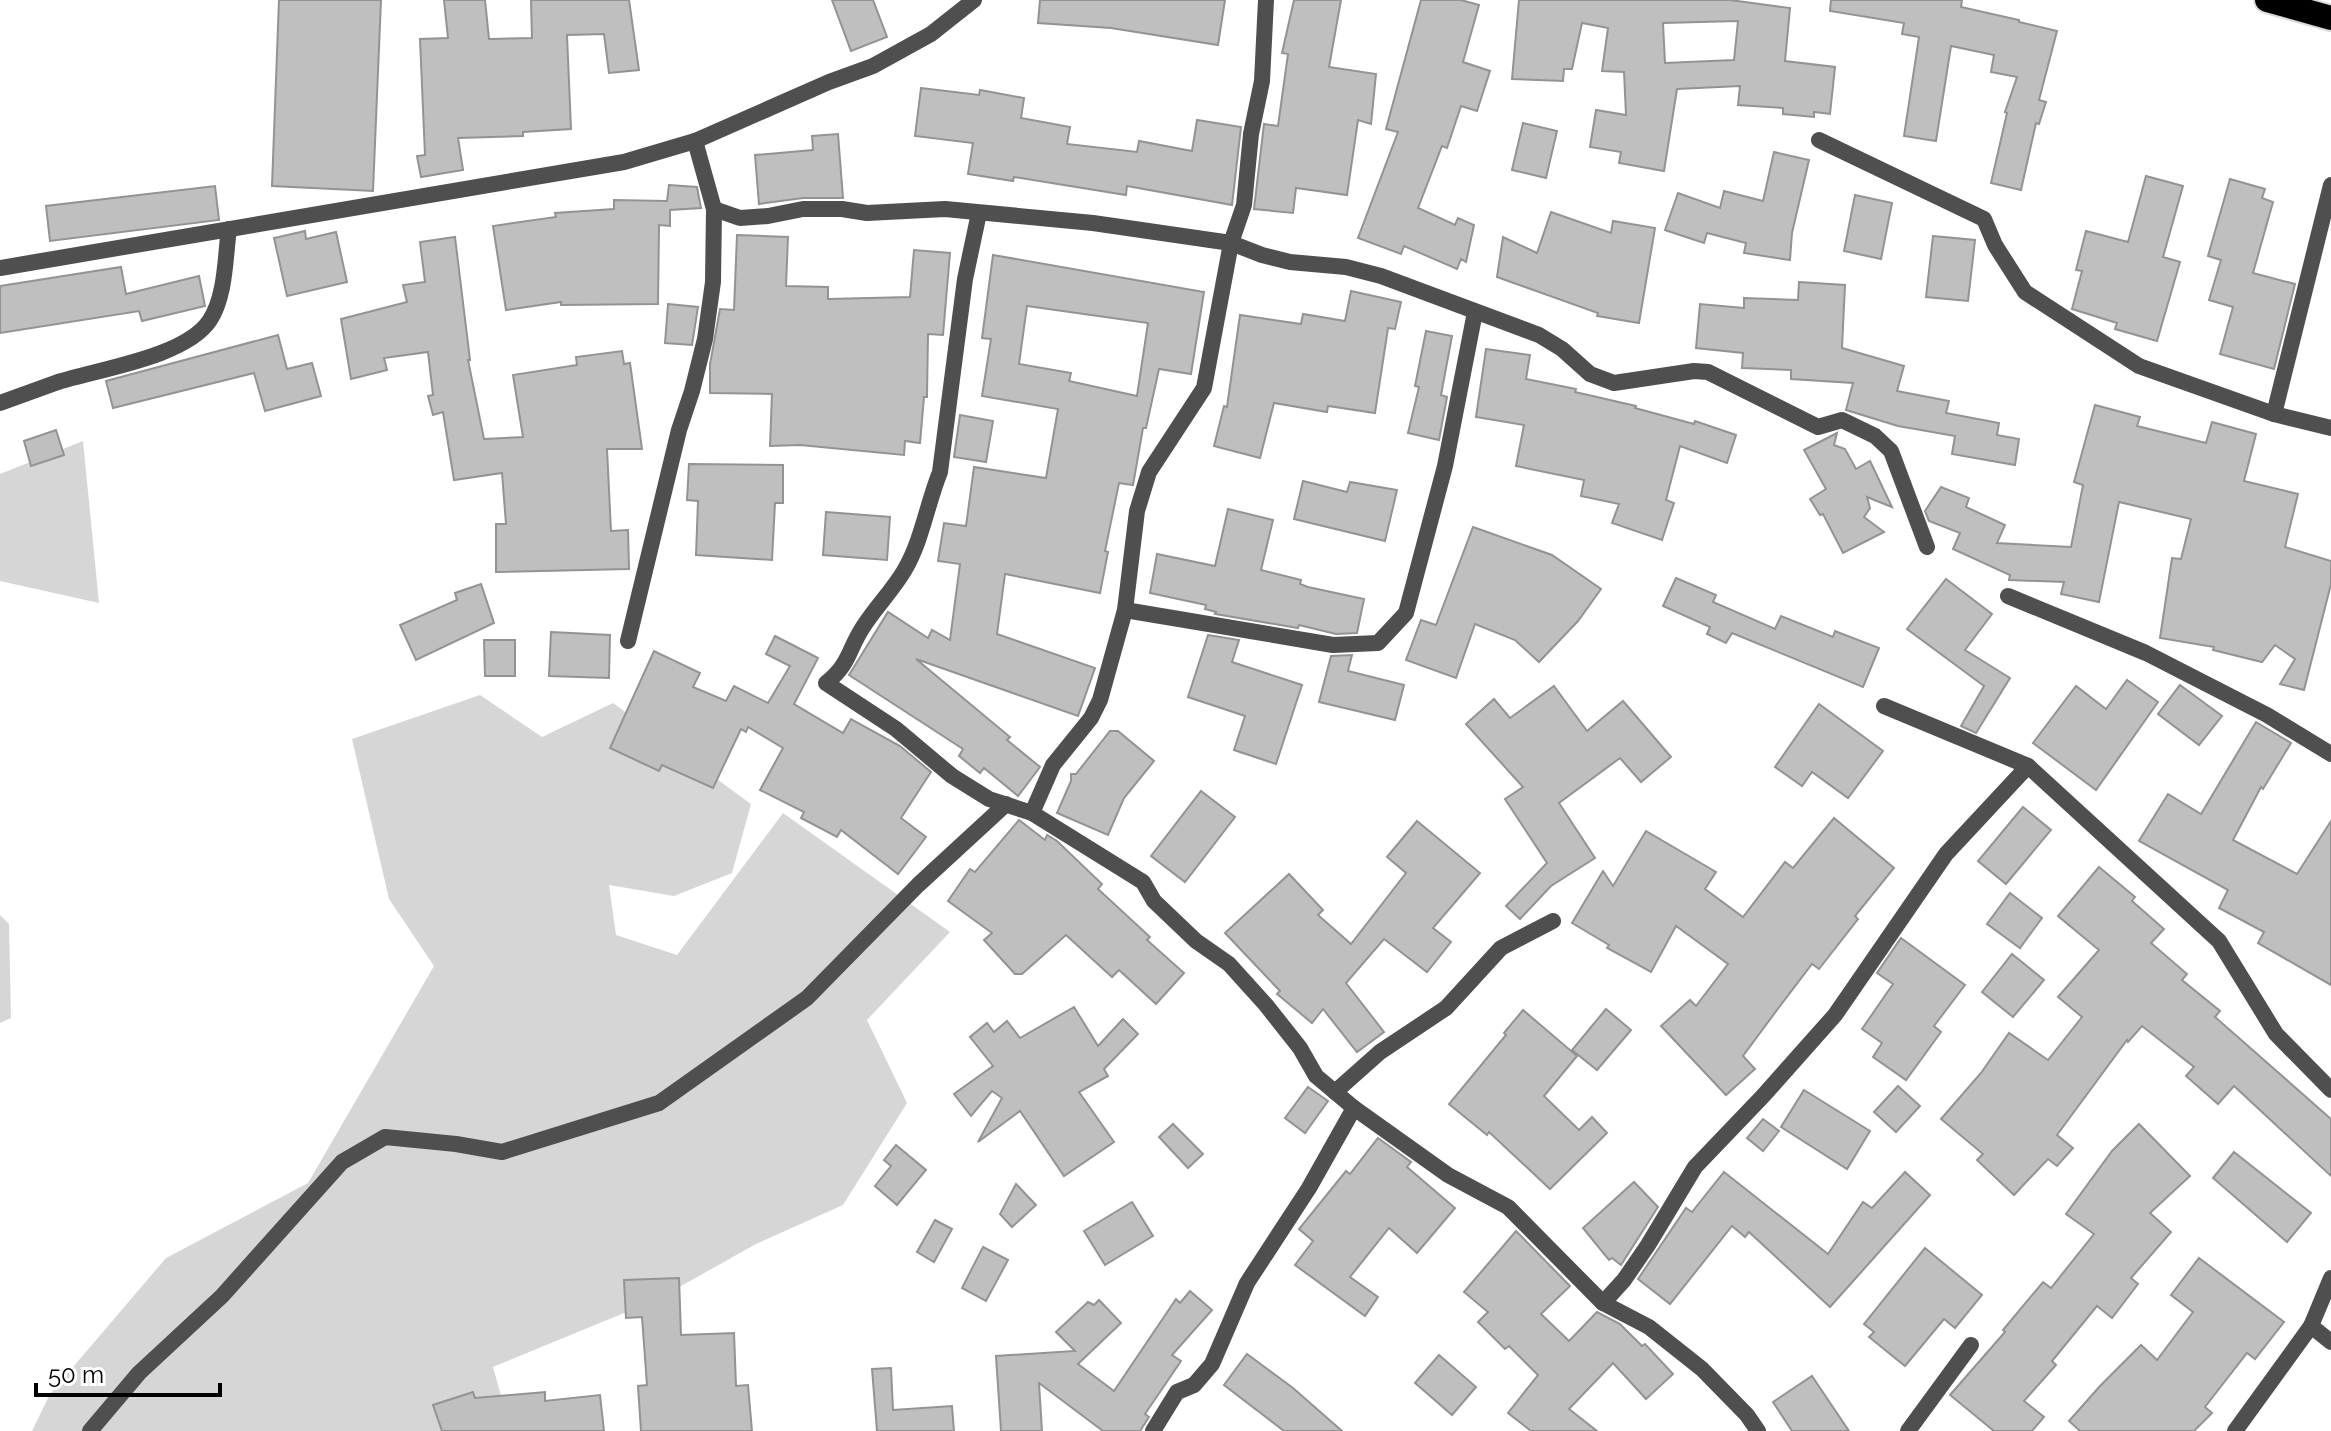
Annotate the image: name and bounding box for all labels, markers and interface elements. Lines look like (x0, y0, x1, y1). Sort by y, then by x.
scale bar (36, 1347, 220, 1397)
text: 50 m (48, 1360, 104, 1389)

